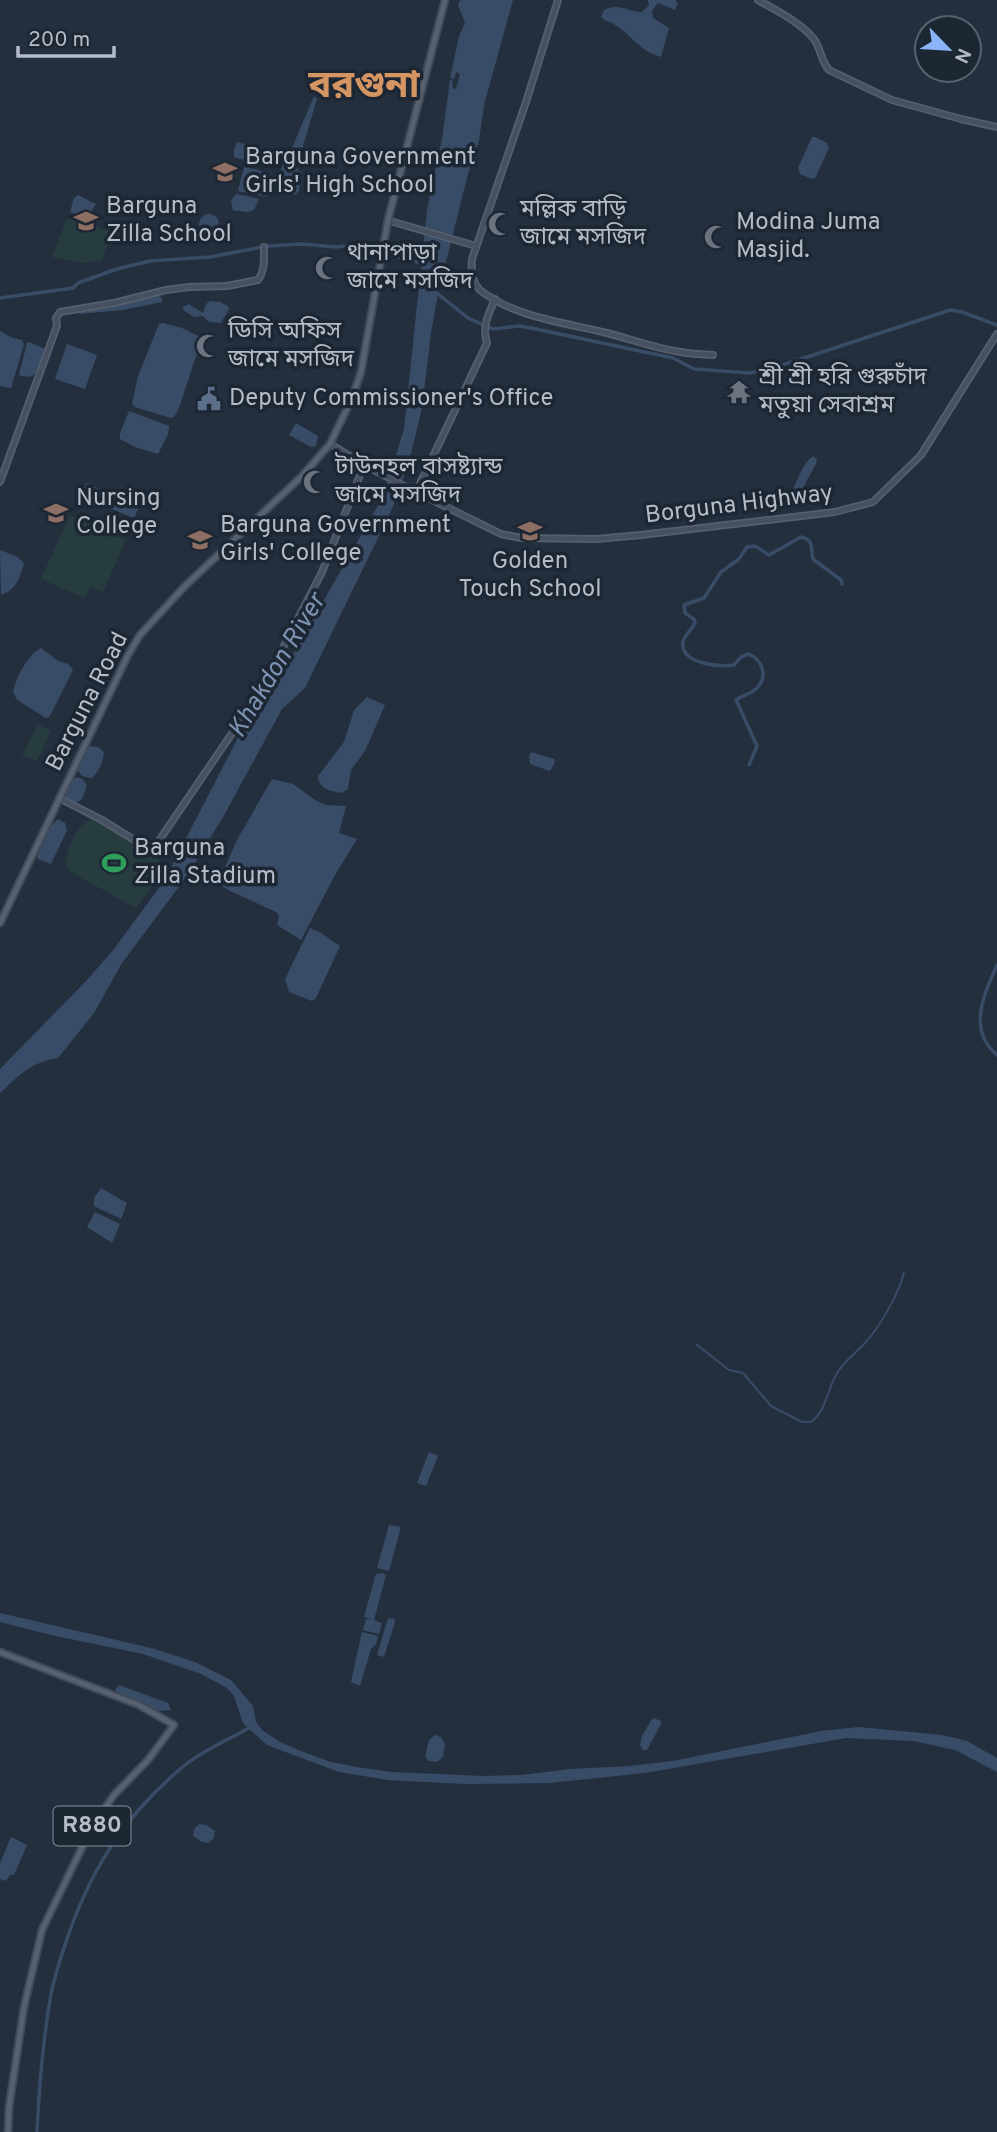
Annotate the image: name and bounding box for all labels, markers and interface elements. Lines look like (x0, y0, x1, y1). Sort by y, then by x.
scale bar (18, 14, 114, 58)
north arrow (913, 14, 983, 84)
text: 200 m (28, 27, 90, 54)
text: N (948, 44, 975, 67)
district label: বরগুনা (307, 63, 421, 112)
place label: Barguna Government Girls' High School (245, 143, 476, 201)
school or university icon: Barguna Government Girls' High School (211, 158, 239, 186)
place label: Barguna Zilla School (106, 192, 232, 250)
place label: মল্লিক বাড়ি জামে মসজিদ (519, 194, 647, 253)
school or university icon: Barguna Zilla School (72, 207, 100, 235)
place label: Modina Juma Masjid. (736, 208, 880, 266)
mosque icon: মল্লিক বাড়ি জামে মসজিদ (486, 210, 514, 238)
mosque icon: Modina Juma Masjid. (702, 223, 730, 251)
place label: থানাপাড়া জামে মসজিদ (346, 239, 474, 297)
mosque icon: থানাপাড়া জামে মসজিদ (313, 254, 341, 282)
place label: ডিসি অফিস জামে মসজিদ (227, 316, 355, 375)
mosque icon: ডিসি অফিস জামে মসজিদ (194, 332, 222, 360)
place label: শ্রী শ্রী হরি গুরুচাঁদ মতুয়া সেবাশ্রম (758, 362, 927, 421)
temple icon: শ্রী শ্রী হরি গুরুচাঁদ মতুয়া সেবাশ্রম (725, 378, 753, 406)
place label: Deputy Commissioner's Office (229, 384, 553, 414)
public building icon: Deputy Commissioner's Office (195, 385, 223, 413)
place label: টাউনহল বাসষ্ট্যান্ড জামে মসজিদ (334, 452, 503, 511)
mosque icon: টাউনহল বাসষ্ট্যান্ড জামে মসজিদ (301, 468, 329, 496)
street label: Borguna Highway (643, 479, 835, 531)
place label: Nursing College (76, 484, 161, 542)
school or university icon: Nursing College (42, 499, 70, 527)
place label: Barguna Government Girls' College (220, 511, 451, 569)
school or university icon: Golden Touch School (516, 517, 544, 545)
school or university icon: Barguna Government Girls' College (186, 526, 214, 554)
place label: Golden Touch School (458, 547, 602, 605)
water label: Khakdon River (222, 586, 335, 744)
street label: Barguna Road (40, 627, 136, 777)
place label: Barguna Zilla Stadium (134, 834, 276, 892)
sports icon: Barguna Zilla Stadium (100, 849, 128, 877)
road number: R880 (54, 1806, 130, 1845)

